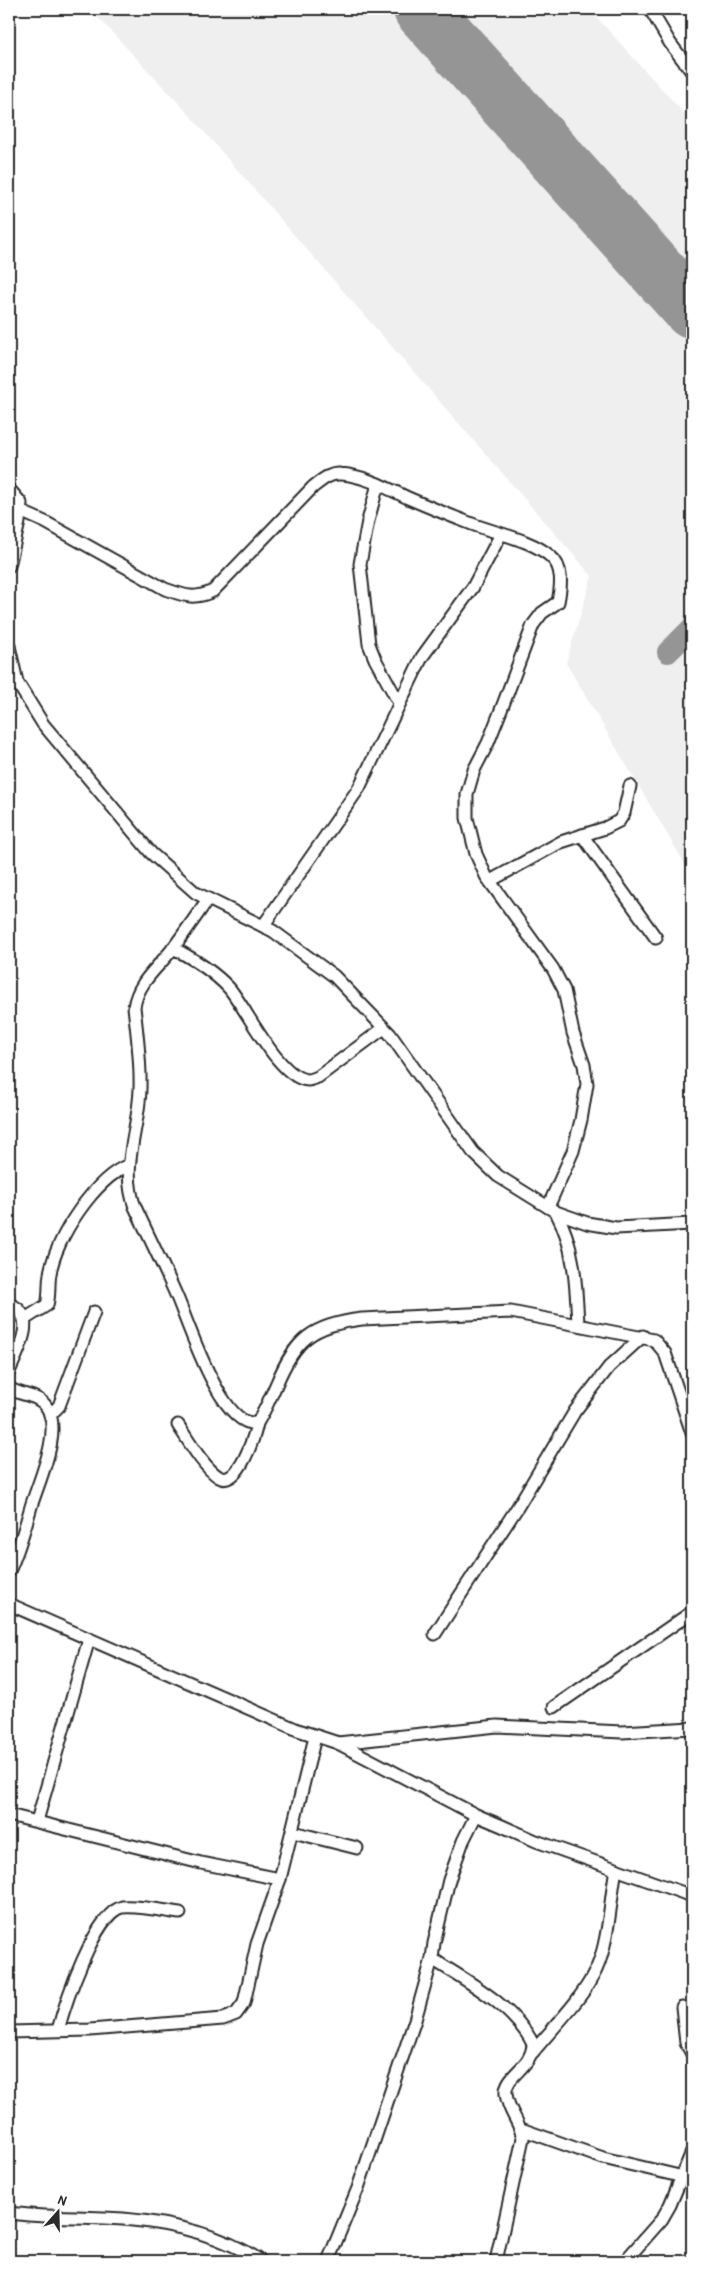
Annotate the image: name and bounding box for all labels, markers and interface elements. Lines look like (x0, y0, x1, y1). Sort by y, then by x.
north arrow (32, 2188, 82, 2238)
text: N (56, 2189, 70, 2210)

